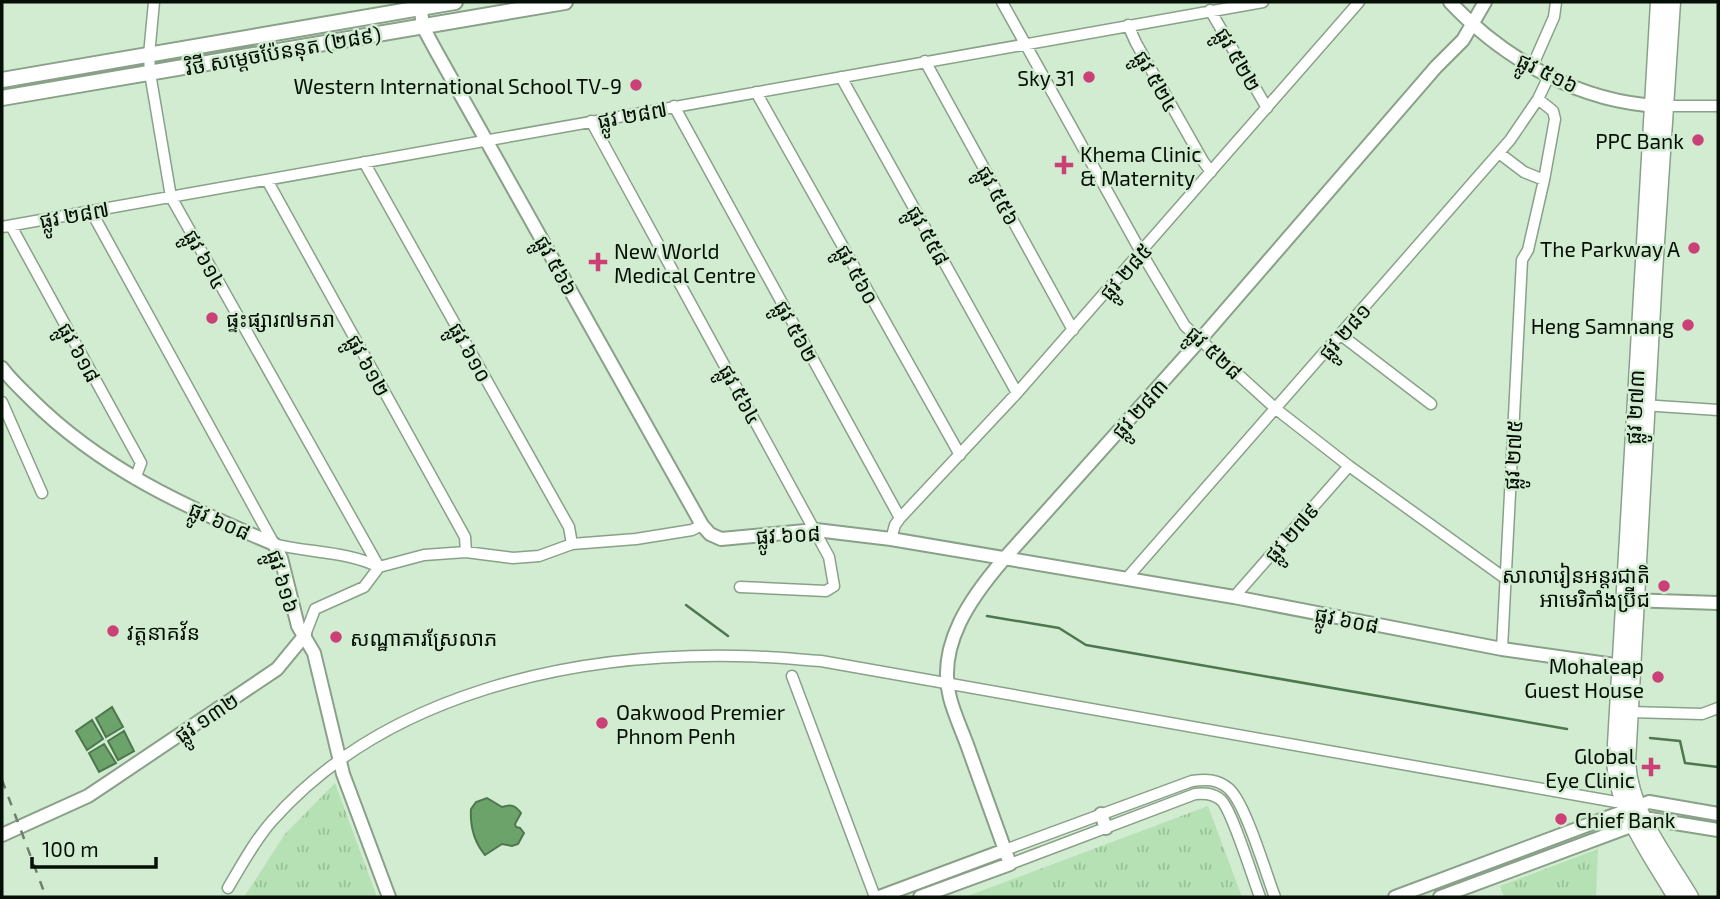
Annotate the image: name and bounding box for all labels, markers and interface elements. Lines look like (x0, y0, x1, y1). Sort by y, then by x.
street label: វិថី សម្តេចប៉ែននុត (២៨៩) (182, 20, 383, 82)
street label: ផ្លូវ ៥២២ (1204, 23, 1267, 100)
street label: ផ្លូវ ៥២៤ (1122, 46, 1185, 121)
street label: ផ្លូវ ៥១៦ (1510, 47, 1583, 105)
place label: Sky 31 (1017, 65, 1075, 90)
marker: Sky 31 (1081, 69, 1097, 85)
place label: Western International School TV-9 (294, 73, 622, 98)
marker: Western International School TV-9 (628, 77, 644, 93)
street label: ផ្លូវ ២៨៧ (595, 96, 670, 141)
place label: PPC Bank (1595, 128, 1684, 153)
marker: PPC Bank (1690, 132, 1706, 148)
place label: Khema Clinic & Maternity (1080, 141, 1202, 190)
marker: Khema Clinic & Maternity (1054, 155, 1074, 175)
street label: ផ្លូវ ៥៥៦ (965, 161, 1026, 233)
street label: ផ្លូវ ២៨៧ (37, 196, 112, 241)
street label: ផ្លូវ ៥៥៨ (895, 201, 956, 273)
street label: ផ្លូវ ៦១៤ (172, 225, 233, 297)
street label: ផ្លូវ ៥៦៦ (523, 231, 584, 303)
place label: The Parkway A (1540, 236, 1680, 261)
street label: ផ្លូវ ២៨៥ (1093, 237, 1163, 310)
place label: New World Medical Centre (614, 238, 756, 287)
street label: ផ្លូវ ៥៦០ (824, 240, 885, 312)
marker: The Parkway A (1686, 240, 1702, 256)
marker: New World Medical Centre (588, 252, 608, 272)
street label: ផ្លូវ ៥៦២ (763, 295, 824, 370)
street label: ផ្លូវ ២៨១ (1312, 297, 1382, 370)
place label: ផ្ទះផ្សារ៧មករា (226, 306, 335, 333)
marker: ផ្ទះផ្សារ៧មករា (204, 310, 220, 326)
place label: Heng Samnang (1531, 313, 1674, 338)
marker: Heng Samnang (1680, 317, 1696, 333)
street label: ផ្លូវ ៦១៨ (46, 318, 107, 390)
street label: ផ្លូវ ៦១០ (437, 318, 498, 390)
street label: ផ្លូវ ៥២៨ (1176, 320, 1248, 390)
street label: ផ្លូវ ៦១២ (335, 329, 396, 404)
street label: ផ្លូវ ៥៦៤ (707, 360, 768, 432)
street label: ផ្លូវ ២៧៣ (1620, 369, 1657, 446)
street label: ផ្លូវ ២៨៣ (1106, 373, 1179, 449)
street label: ផ្លូវ ២៧៥ (1498, 419, 1535, 491)
street label: ផ្លូវ ៦០៨ (182, 495, 255, 552)
street label: ផ្លូវ ២៧៩ (1258, 497, 1330, 572)
street label: ផ្លូវ ៦០៨ (755, 520, 821, 556)
street label: ផ្លូវ ៦១៦ (255, 546, 305, 618)
place label: សាលារៀនអន្តរជាតិ អាមេរិកាំងប្រ៊ីជ (1502, 562, 1650, 613)
marker: សាលារៀនអន្តរជាតិ អាមេរិកាំងប្រ៊ីជ (1656, 578, 1672, 594)
street label: ផ្លូវ ៦០៨ (1311, 601, 1381, 646)
place label: វត្តនាគវ័ន (127, 619, 200, 646)
marker: វត្តនាគវ័ន (105, 623, 121, 639)
place label: សណ្ឋាគារស្រែលាភ (350, 625, 497, 652)
marker: សណ្ឋាគារស្រែលាភ (328, 629, 344, 645)
place label: Mohaleap Guest House (1524, 653, 1644, 702)
marker: Mohaleap Guest House (1650, 669, 1666, 685)
street label: ផ្លូវ ១៣២ (169, 686, 247, 754)
place label: Oakwood Premier Phnom Penh (616, 699, 786, 748)
marker: Oakwood Premier Phnom Penh (594, 715, 610, 731)
place label: Global Eye Clinic (1545, 743, 1636, 792)
marker: Global Eye Clinic (1641, 757, 1661, 777)
place label: Chief Bank (1575, 807, 1676, 832)
marker: Chief Bank (1553, 811, 1569, 827)
scale bar (32, 825, 156, 869)
text: 100 m (42, 836, 99, 861)

